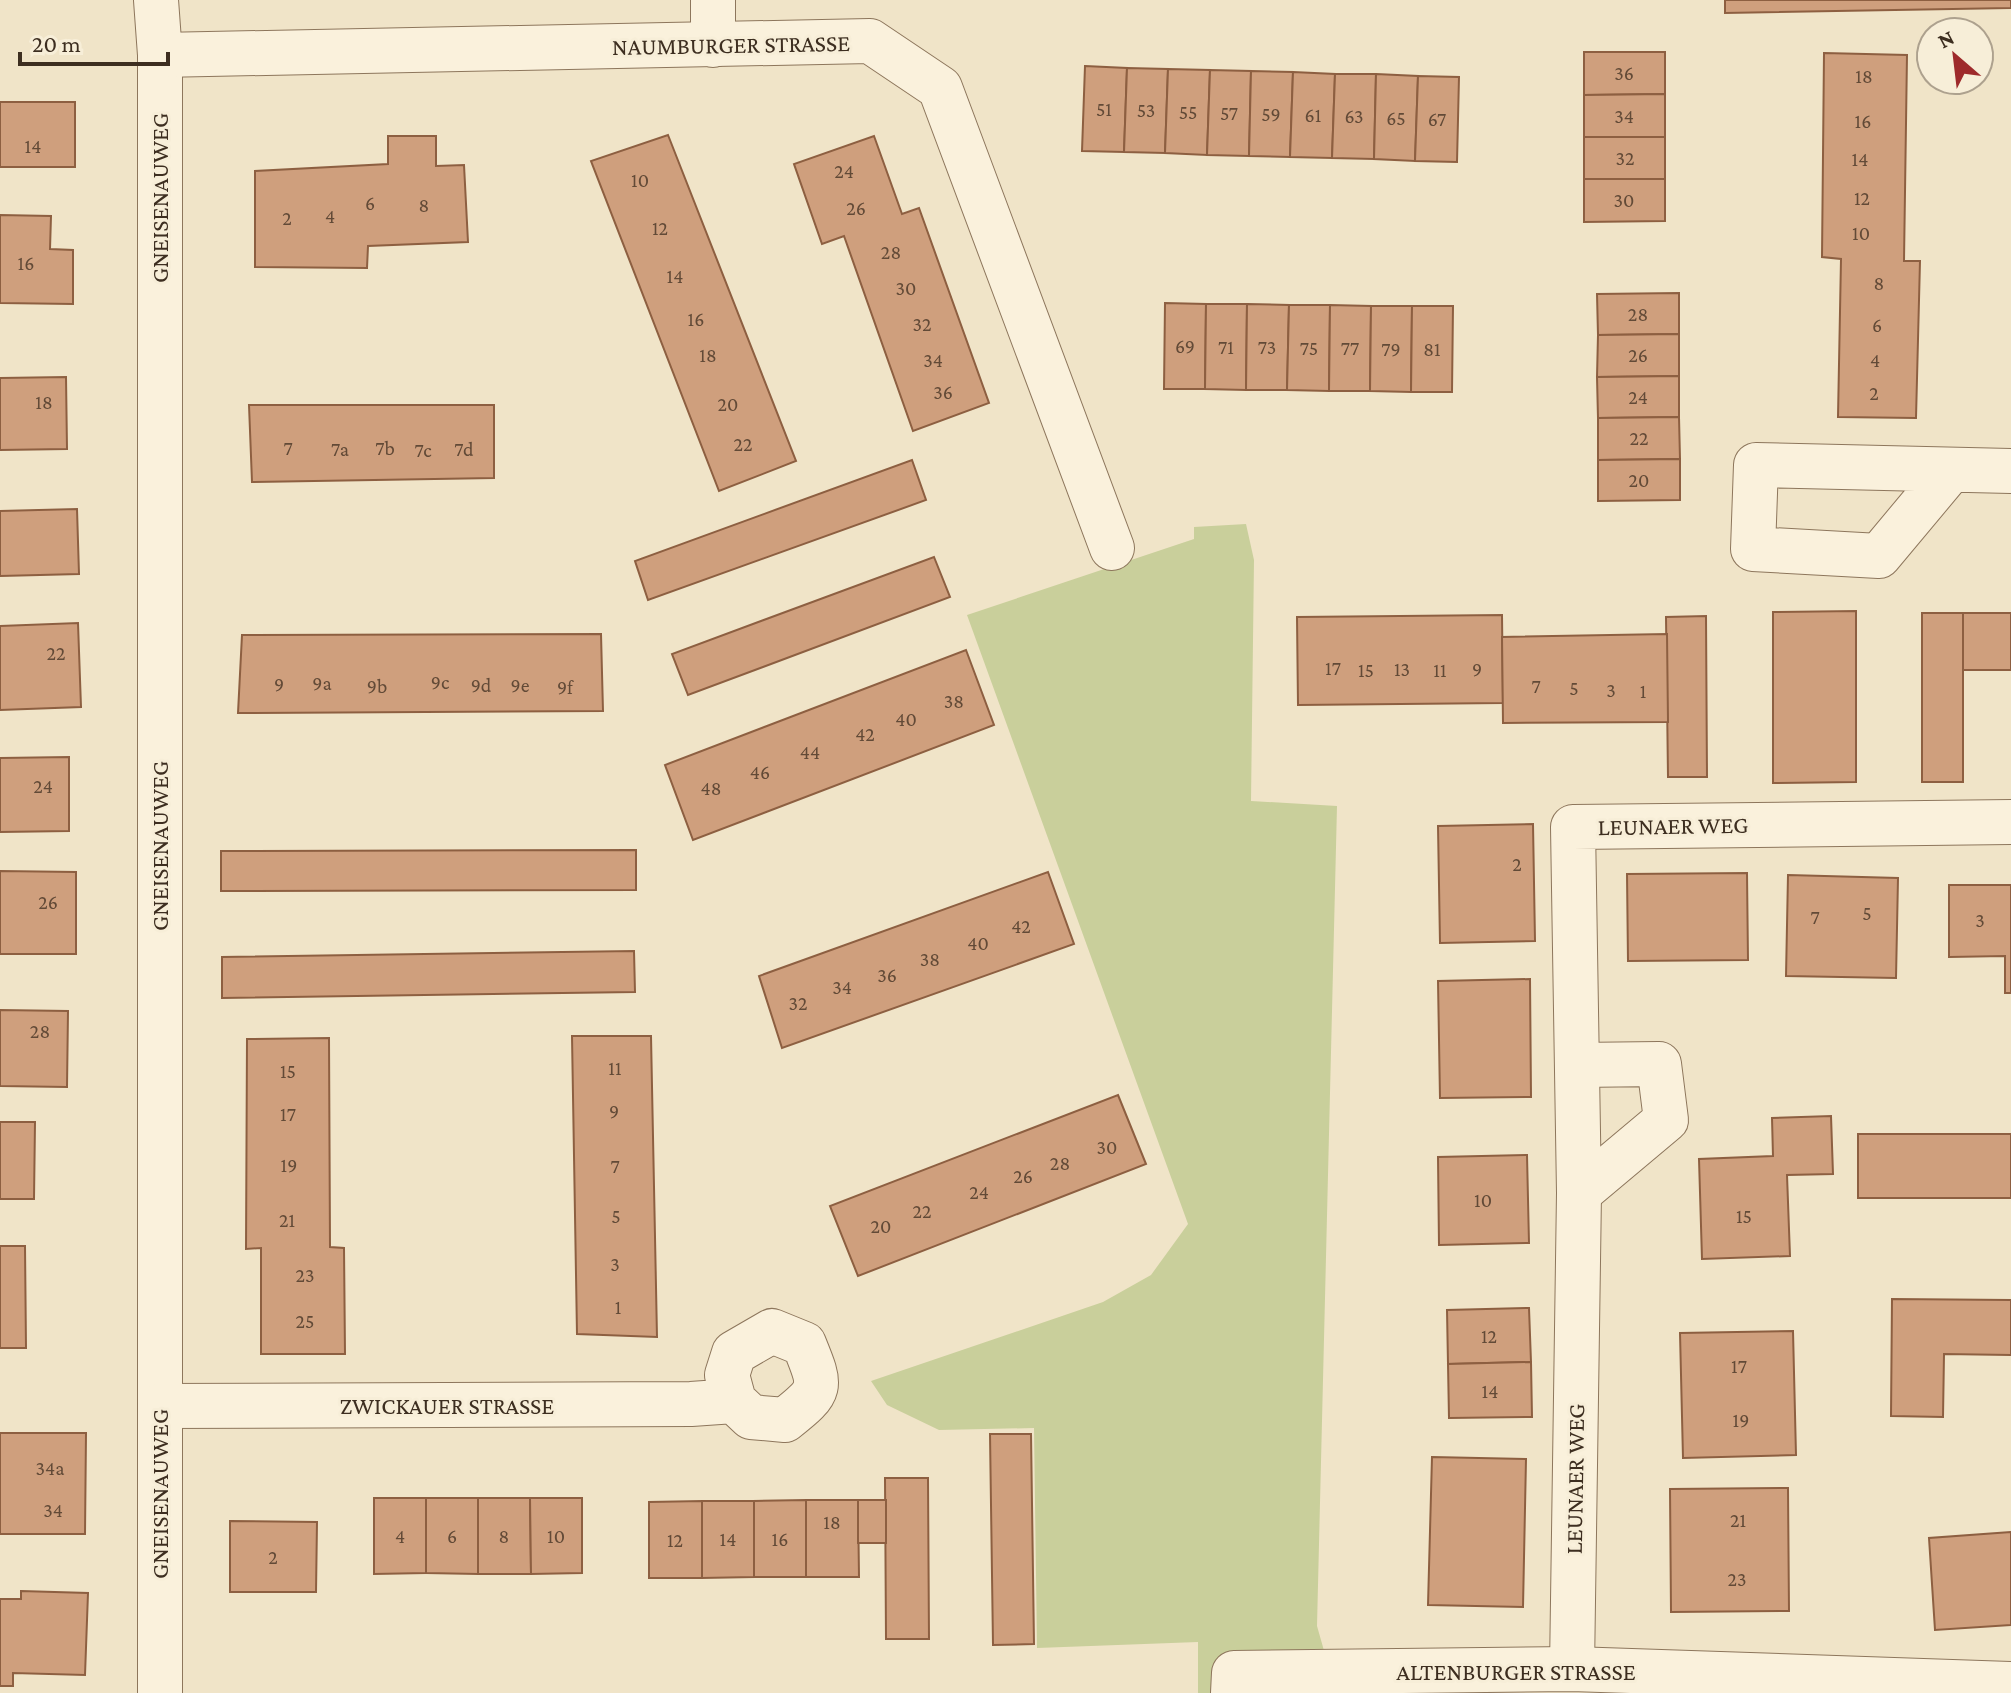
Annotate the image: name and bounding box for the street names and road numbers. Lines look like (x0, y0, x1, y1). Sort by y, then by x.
street label: NAUMBURGER STRASSE (612, 29, 850, 60)
street label: GNEISENAUWEG (146, 113, 173, 283)
street label: GNEISENAUWEG (146, 761, 173, 931)
street label: LEUNAER WEG (1597, 811, 1749, 840)
street label: ZWICKAUER STRASSE (340, 1392, 554, 1419)
street label: LEUNAER WEG (1560, 1403, 1589, 1555)
street label: GNEISENAUWEG (146, 1409, 173, 1579)
street label: ALTENBURGER STRASSE (1396, 1658, 1636, 1685)

